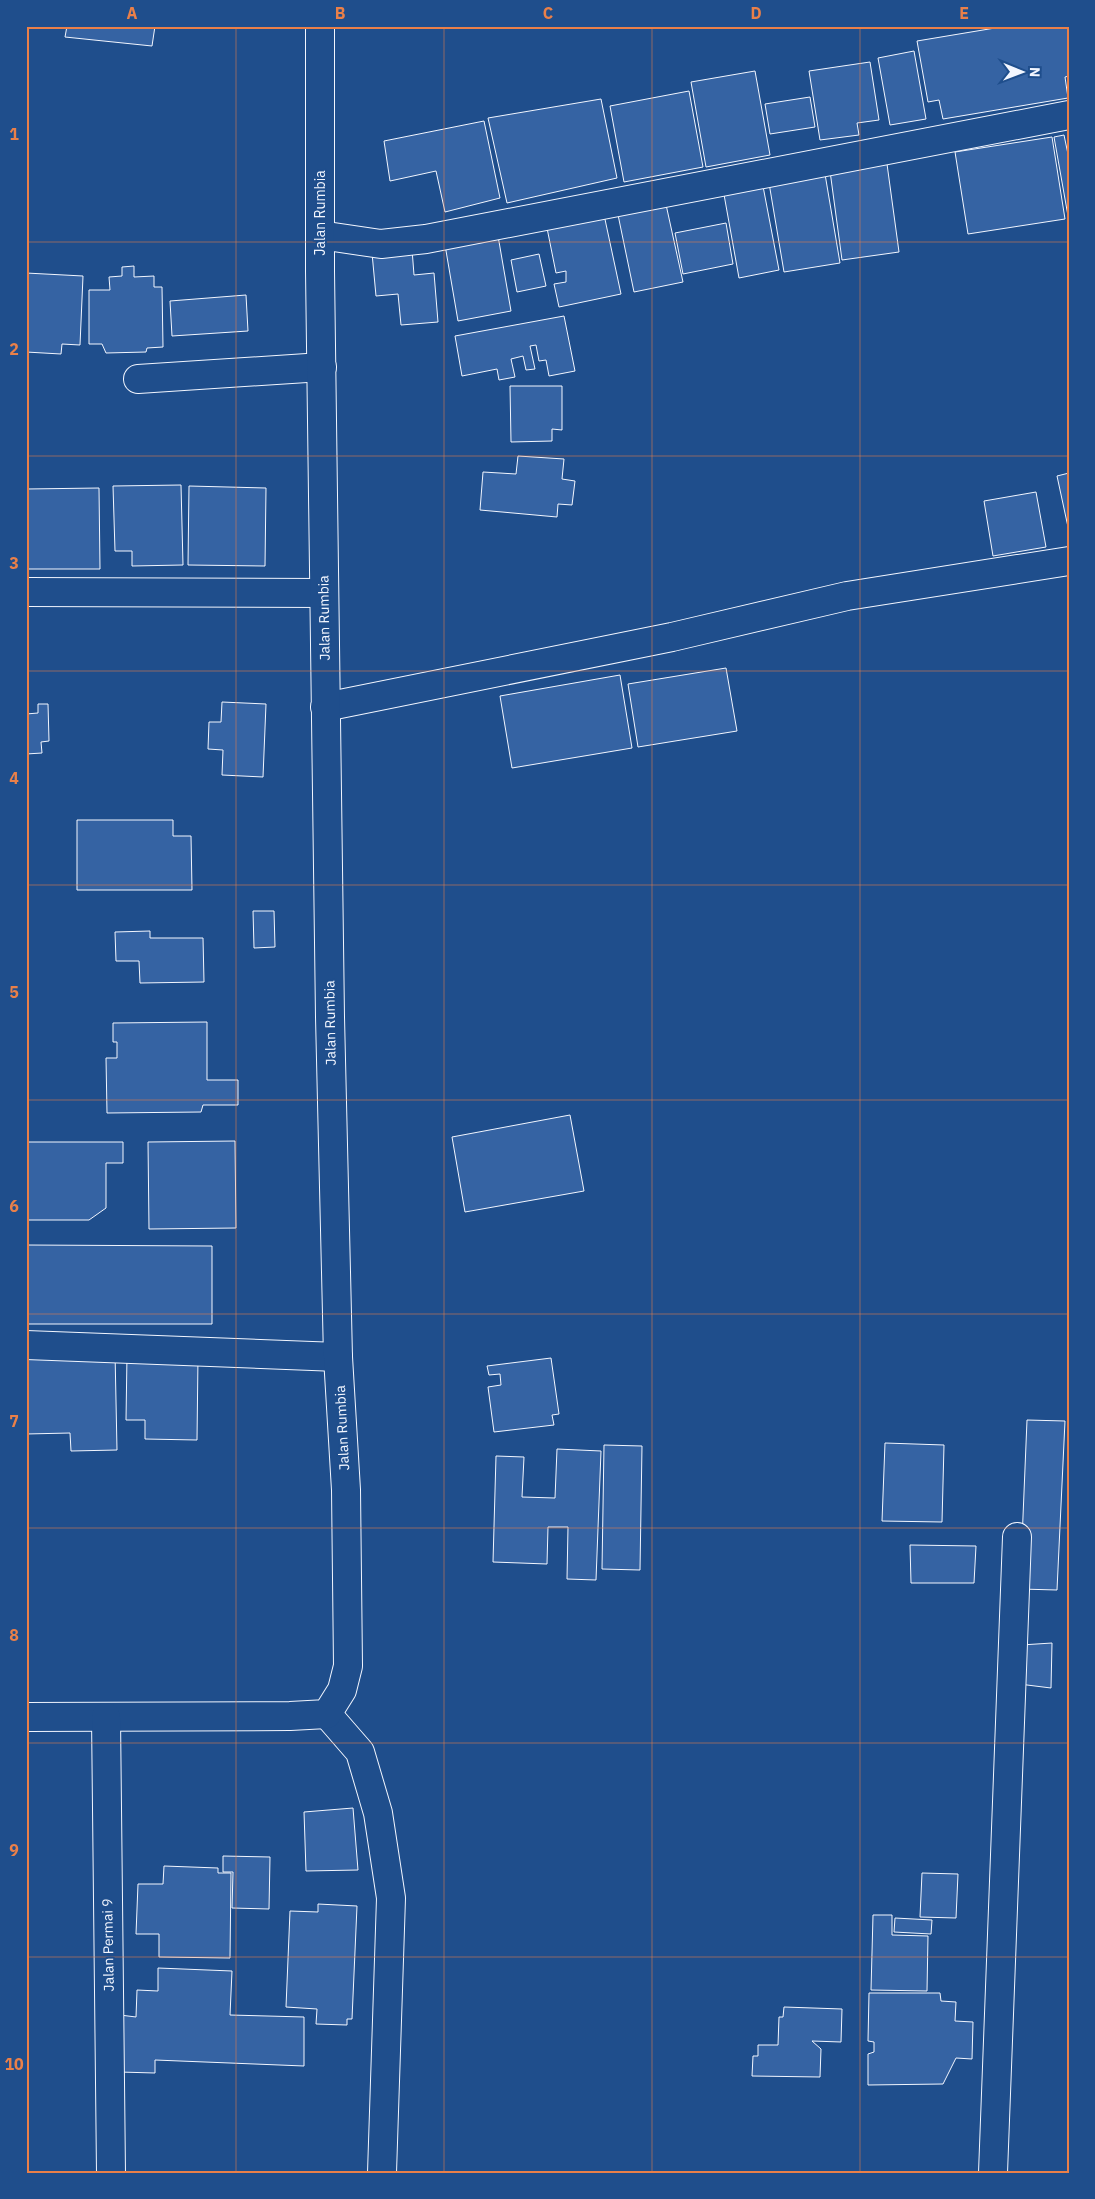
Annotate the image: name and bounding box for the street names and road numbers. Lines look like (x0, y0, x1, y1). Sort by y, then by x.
street label: Jalan Rumbia (311, 170, 329, 256)
street label: Jalan Rumbia (314, 575, 334, 661)
street label: Jalan Rumbia (320, 980, 340, 1066)
street label: Jalan Rumbia (331, 1384, 353, 1471)
street label: Jalan Permai 9 (98, 1898, 118, 1992)

